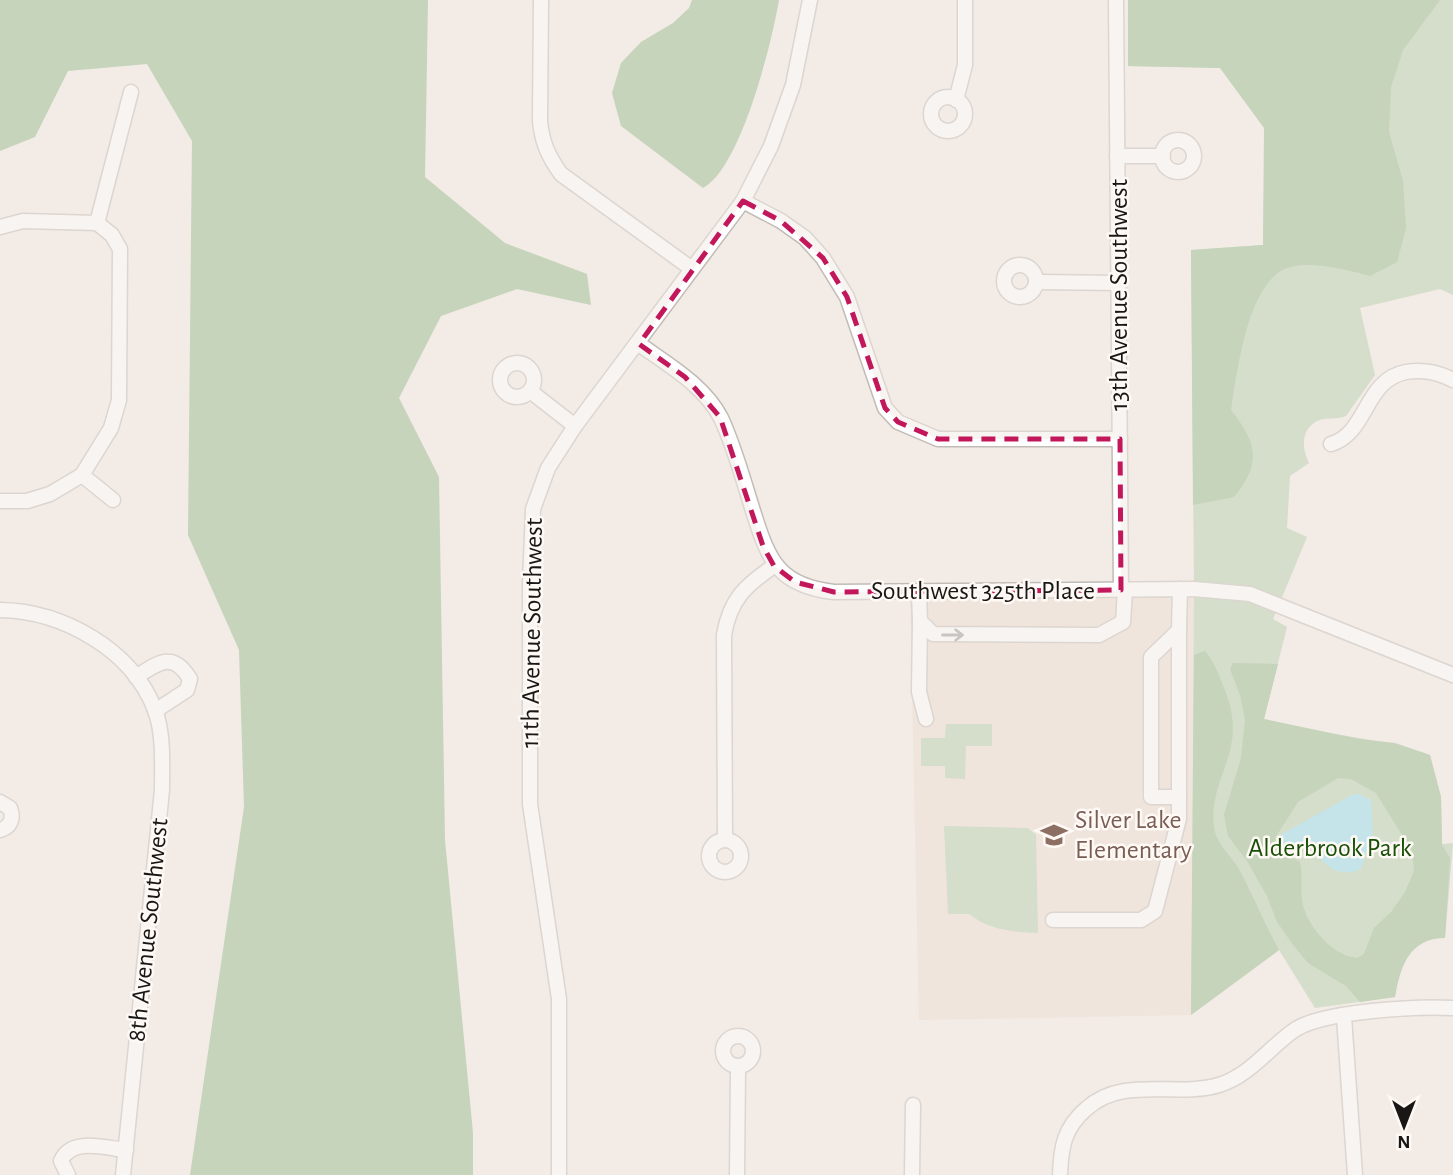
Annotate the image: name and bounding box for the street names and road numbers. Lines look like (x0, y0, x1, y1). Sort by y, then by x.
street label: 13th Avenue Southwest (1106, 179, 1132, 411)
street label: 11th Avenue Southwest (517, 518, 547, 748)
street label: Southwest 325th Place (871, 578, 1095, 604)
street label: 8th Avenue Southwest (123, 817, 173, 1043)

